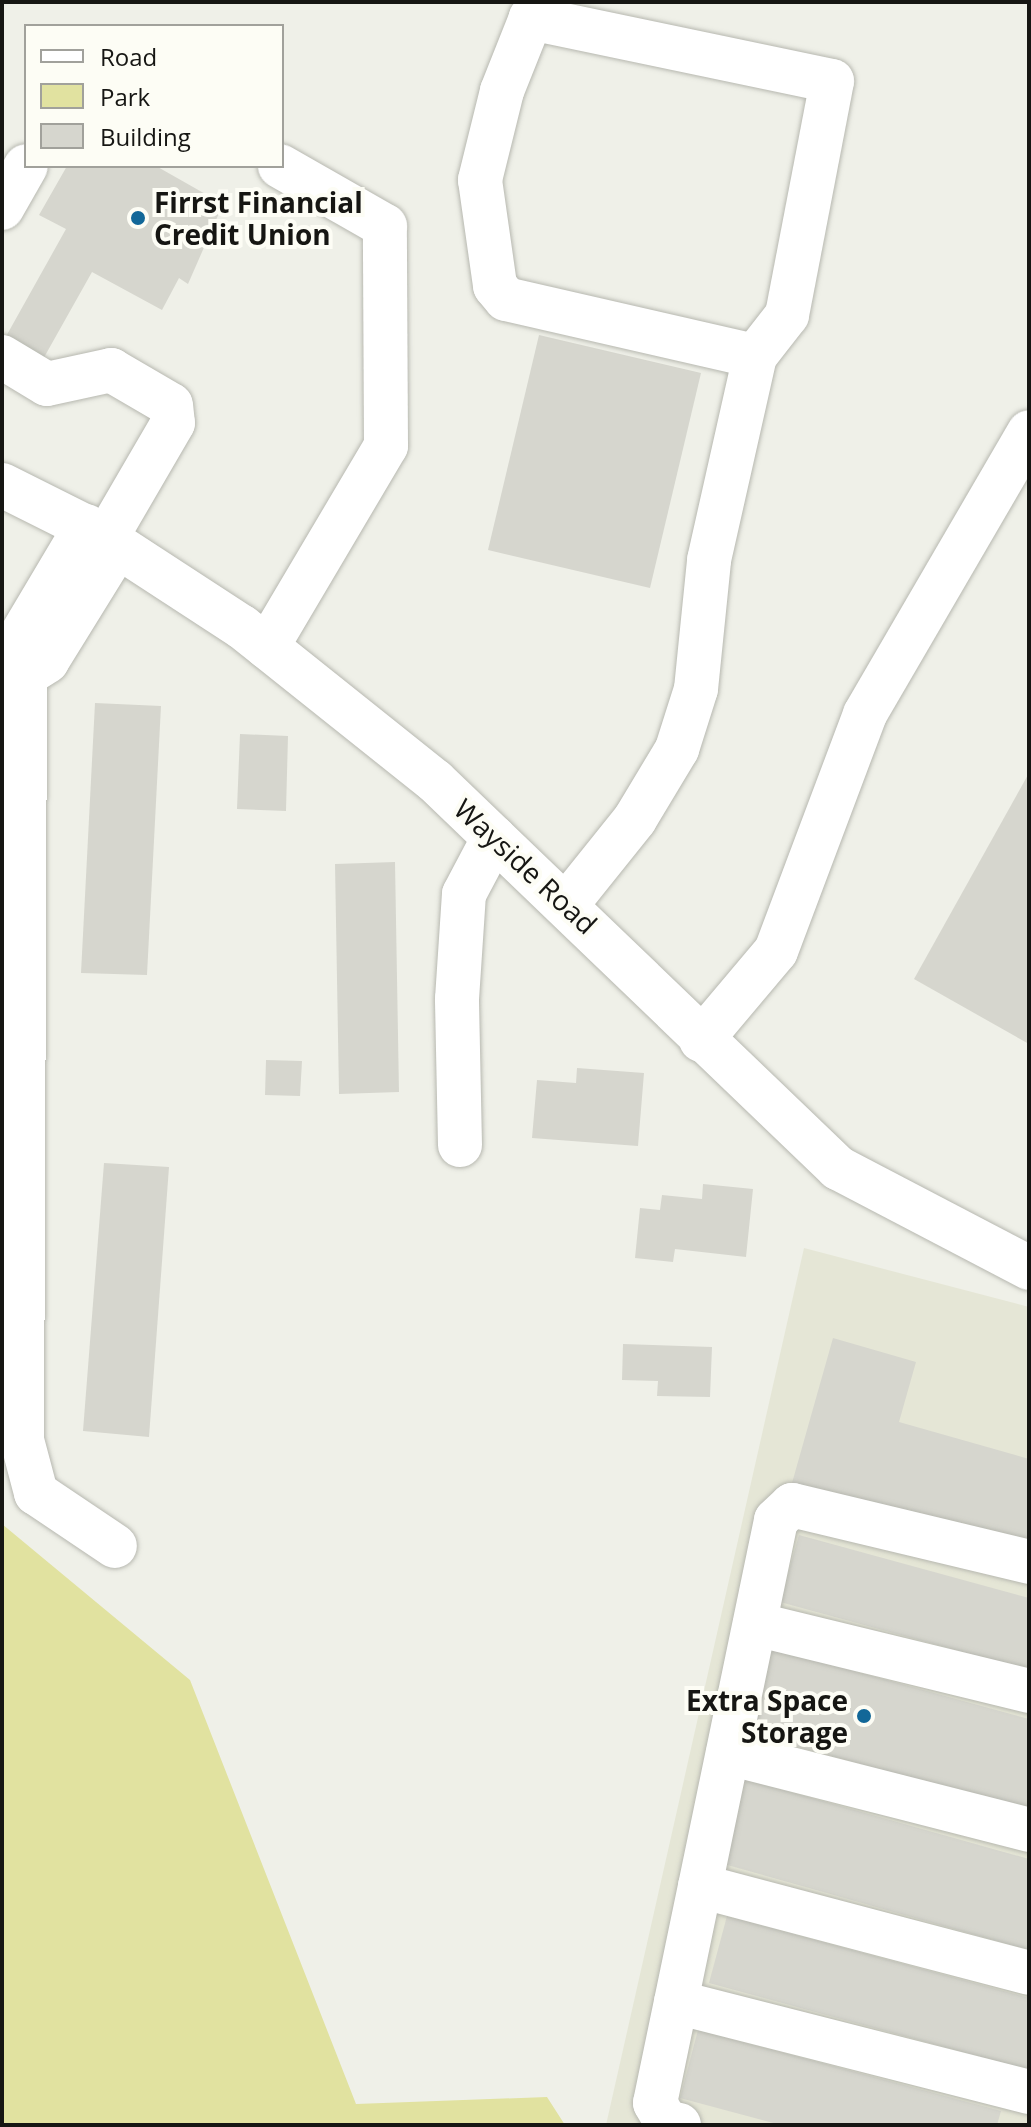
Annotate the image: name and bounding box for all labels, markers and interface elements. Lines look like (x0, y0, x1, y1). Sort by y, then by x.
legend (24, 24, 284, 168)
text: Road (100, 40, 157, 73)
text: Park (100, 80, 150, 113)
text: Building (100, 120, 191, 153)
place label: Firrst Financial Credit Union (154, 185, 363, 251)
marker: Firrst Financial Credit Union (129, 209, 147, 227)
street label: Wayside Road (448, 791, 604, 941)
place label: Extra Space Storage (686, 1683, 848, 1749)
marker: Extra Space Storage (855, 1707, 873, 1725)

